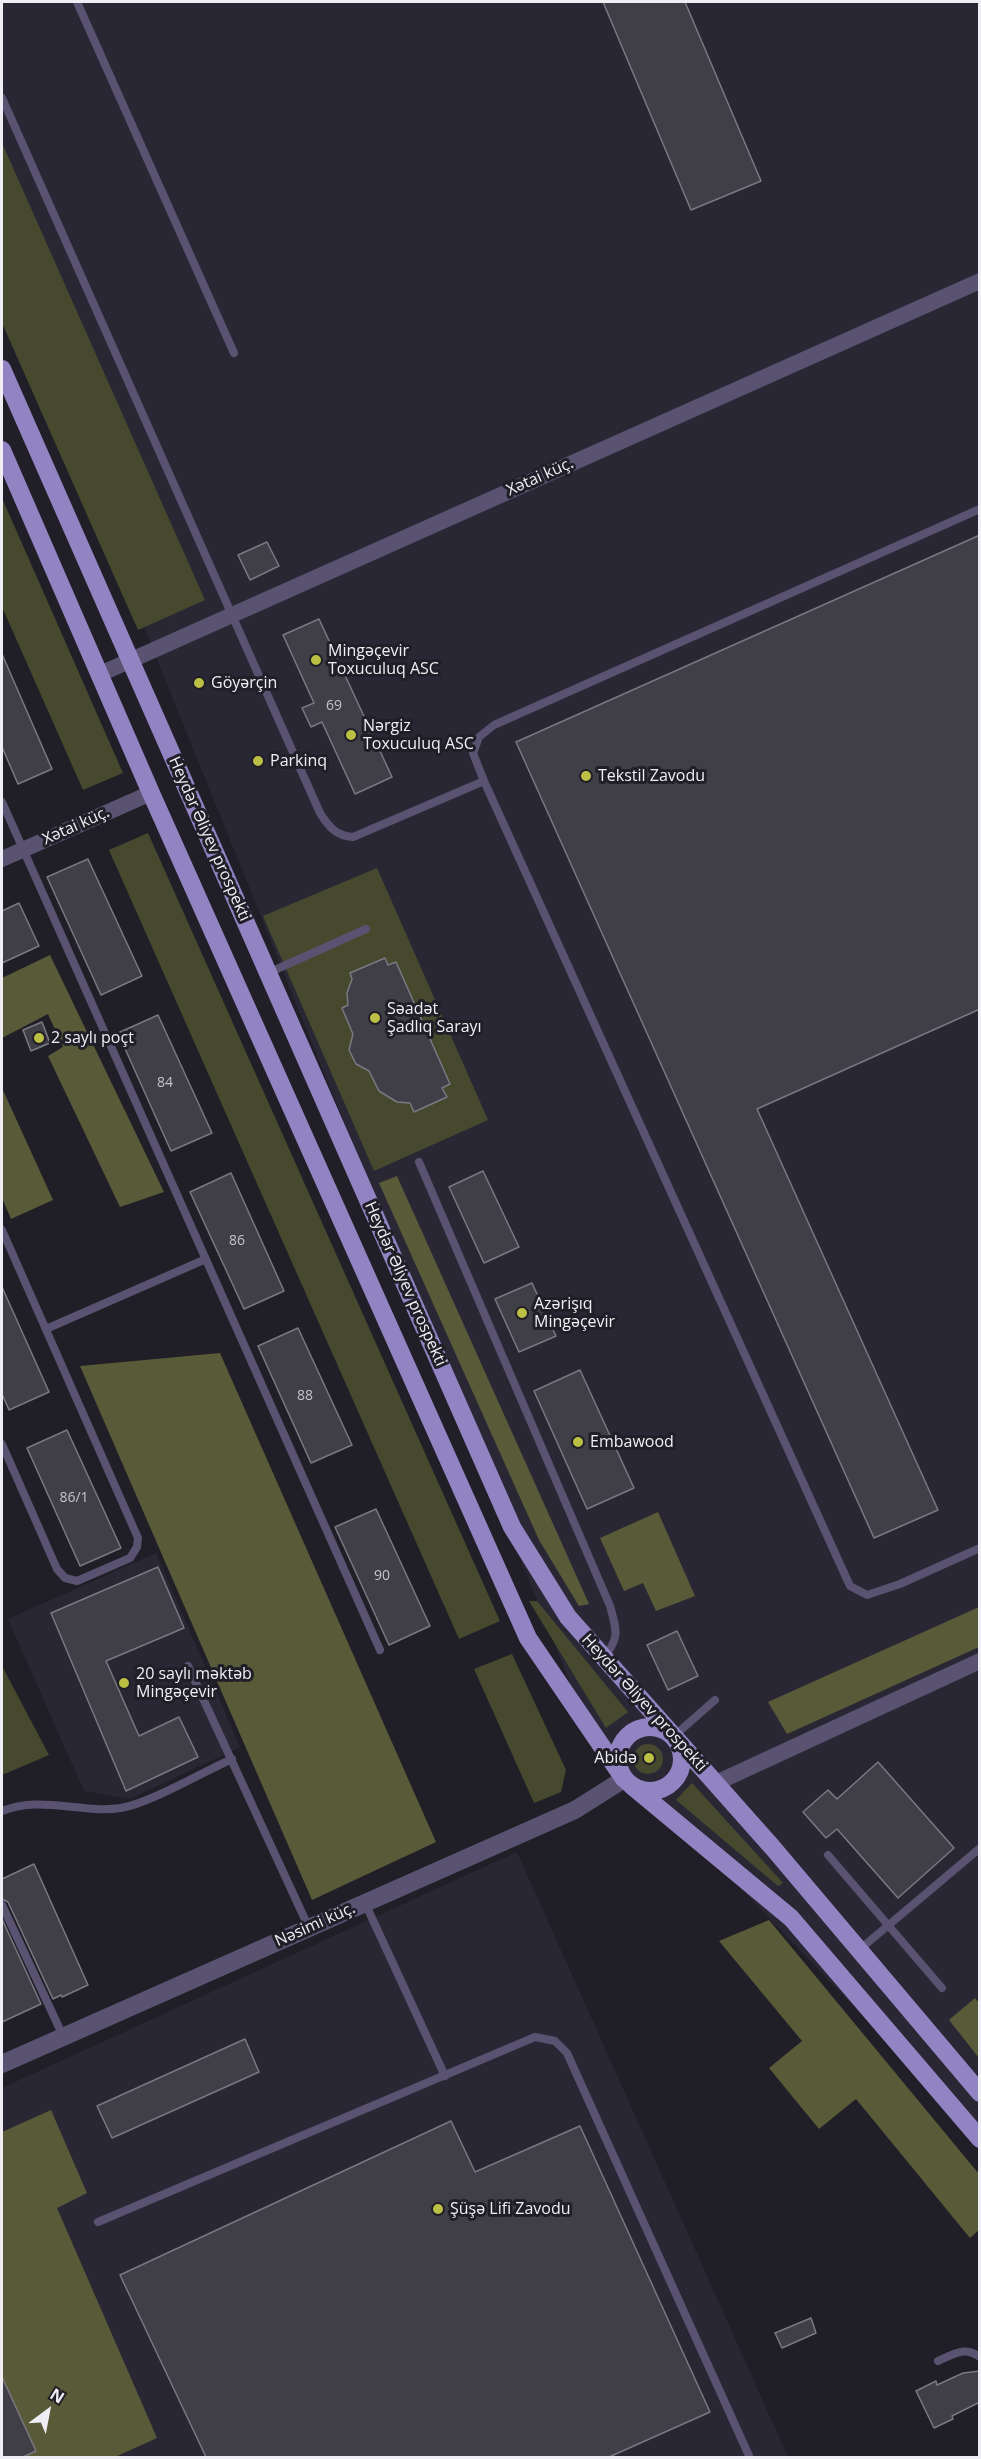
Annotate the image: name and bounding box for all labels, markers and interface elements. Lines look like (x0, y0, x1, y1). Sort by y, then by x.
street label: Xətai küç. (504, 454, 576, 500)
place label: Mingəçevir Toxuculuq ASC (328, 641, 439, 679)
marker: Mingəçevir Toxuculuq ASC (309, 653, 323, 667)
place label: Göyərçin (211, 673, 277, 693)
marker: Göyərçin (192, 676, 206, 690)
house number: 69 (326, 698, 342, 714)
place label: Nərgiz Toxuculuq ASC (363, 716, 474, 754)
marker: Nərgiz Toxuculuq ASC (344, 728, 358, 742)
place label: Parkinq (270, 751, 327, 771)
street label: Heydər Əliyev prospekti (164, 754, 254, 924)
marker: Parkinq (251, 754, 265, 768)
place label: Tekstil Zavodu (598, 766, 705, 786)
marker: Tekstil Zavodu (579, 769, 593, 783)
street label: Xətai küç. (40, 803, 112, 849)
place label: Səadət Şadlıq Sarayı (387, 999, 482, 1037)
marker: Səadət Şadlıq Sarayı (368, 1011, 382, 1025)
place label: 2 saylı poçt (51, 1028, 134, 1048)
marker: 2 saylı poçt (32, 1031, 46, 1045)
house number: 84 (157, 1075, 173, 1091)
street label: Heydər Əliyev prospekti (360, 1199, 450, 1369)
house number: 86 (229, 1233, 245, 1249)
place label: Azərişıq Mingəçevir (534, 1294, 615, 1332)
marker: Azərişıq Mingəçevir (515, 1306, 529, 1320)
house number: 88 (297, 1388, 313, 1404)
place label: Embawood (590, 1432, 674, 1452)
marker: Embawood (571, 1435, 585, 1449)
house number: 86/1 (59, 1490, 89, 1506)
house number: 90 (374, 1568, 390, 1584)
street label: Heydər Əliyev prospekti (577, 1630, 711, 1776)
place label: 20 saylı məktəb Mingəçevir (136, 1664, 252, 1702)
marker: 20 saylı məktəb Mingəçevir (117, 1676, 131, 1690)
place label: Abidə (594, 1748, 637, 1768)
marker: Abidə (642, 1751, 656, 1765)
street label: Nəsimi küç. (272, 1899, 358, 1951)
place label: Şüşə Lifi Zavodu (450, 2199, 571, 2219)
marker: Şüşə Lifi Zavodu (431, 2202, 445, 2216)
north arrow (18, 2381, 78, 2441)
text: N (46, 2383, 69, 2409)

